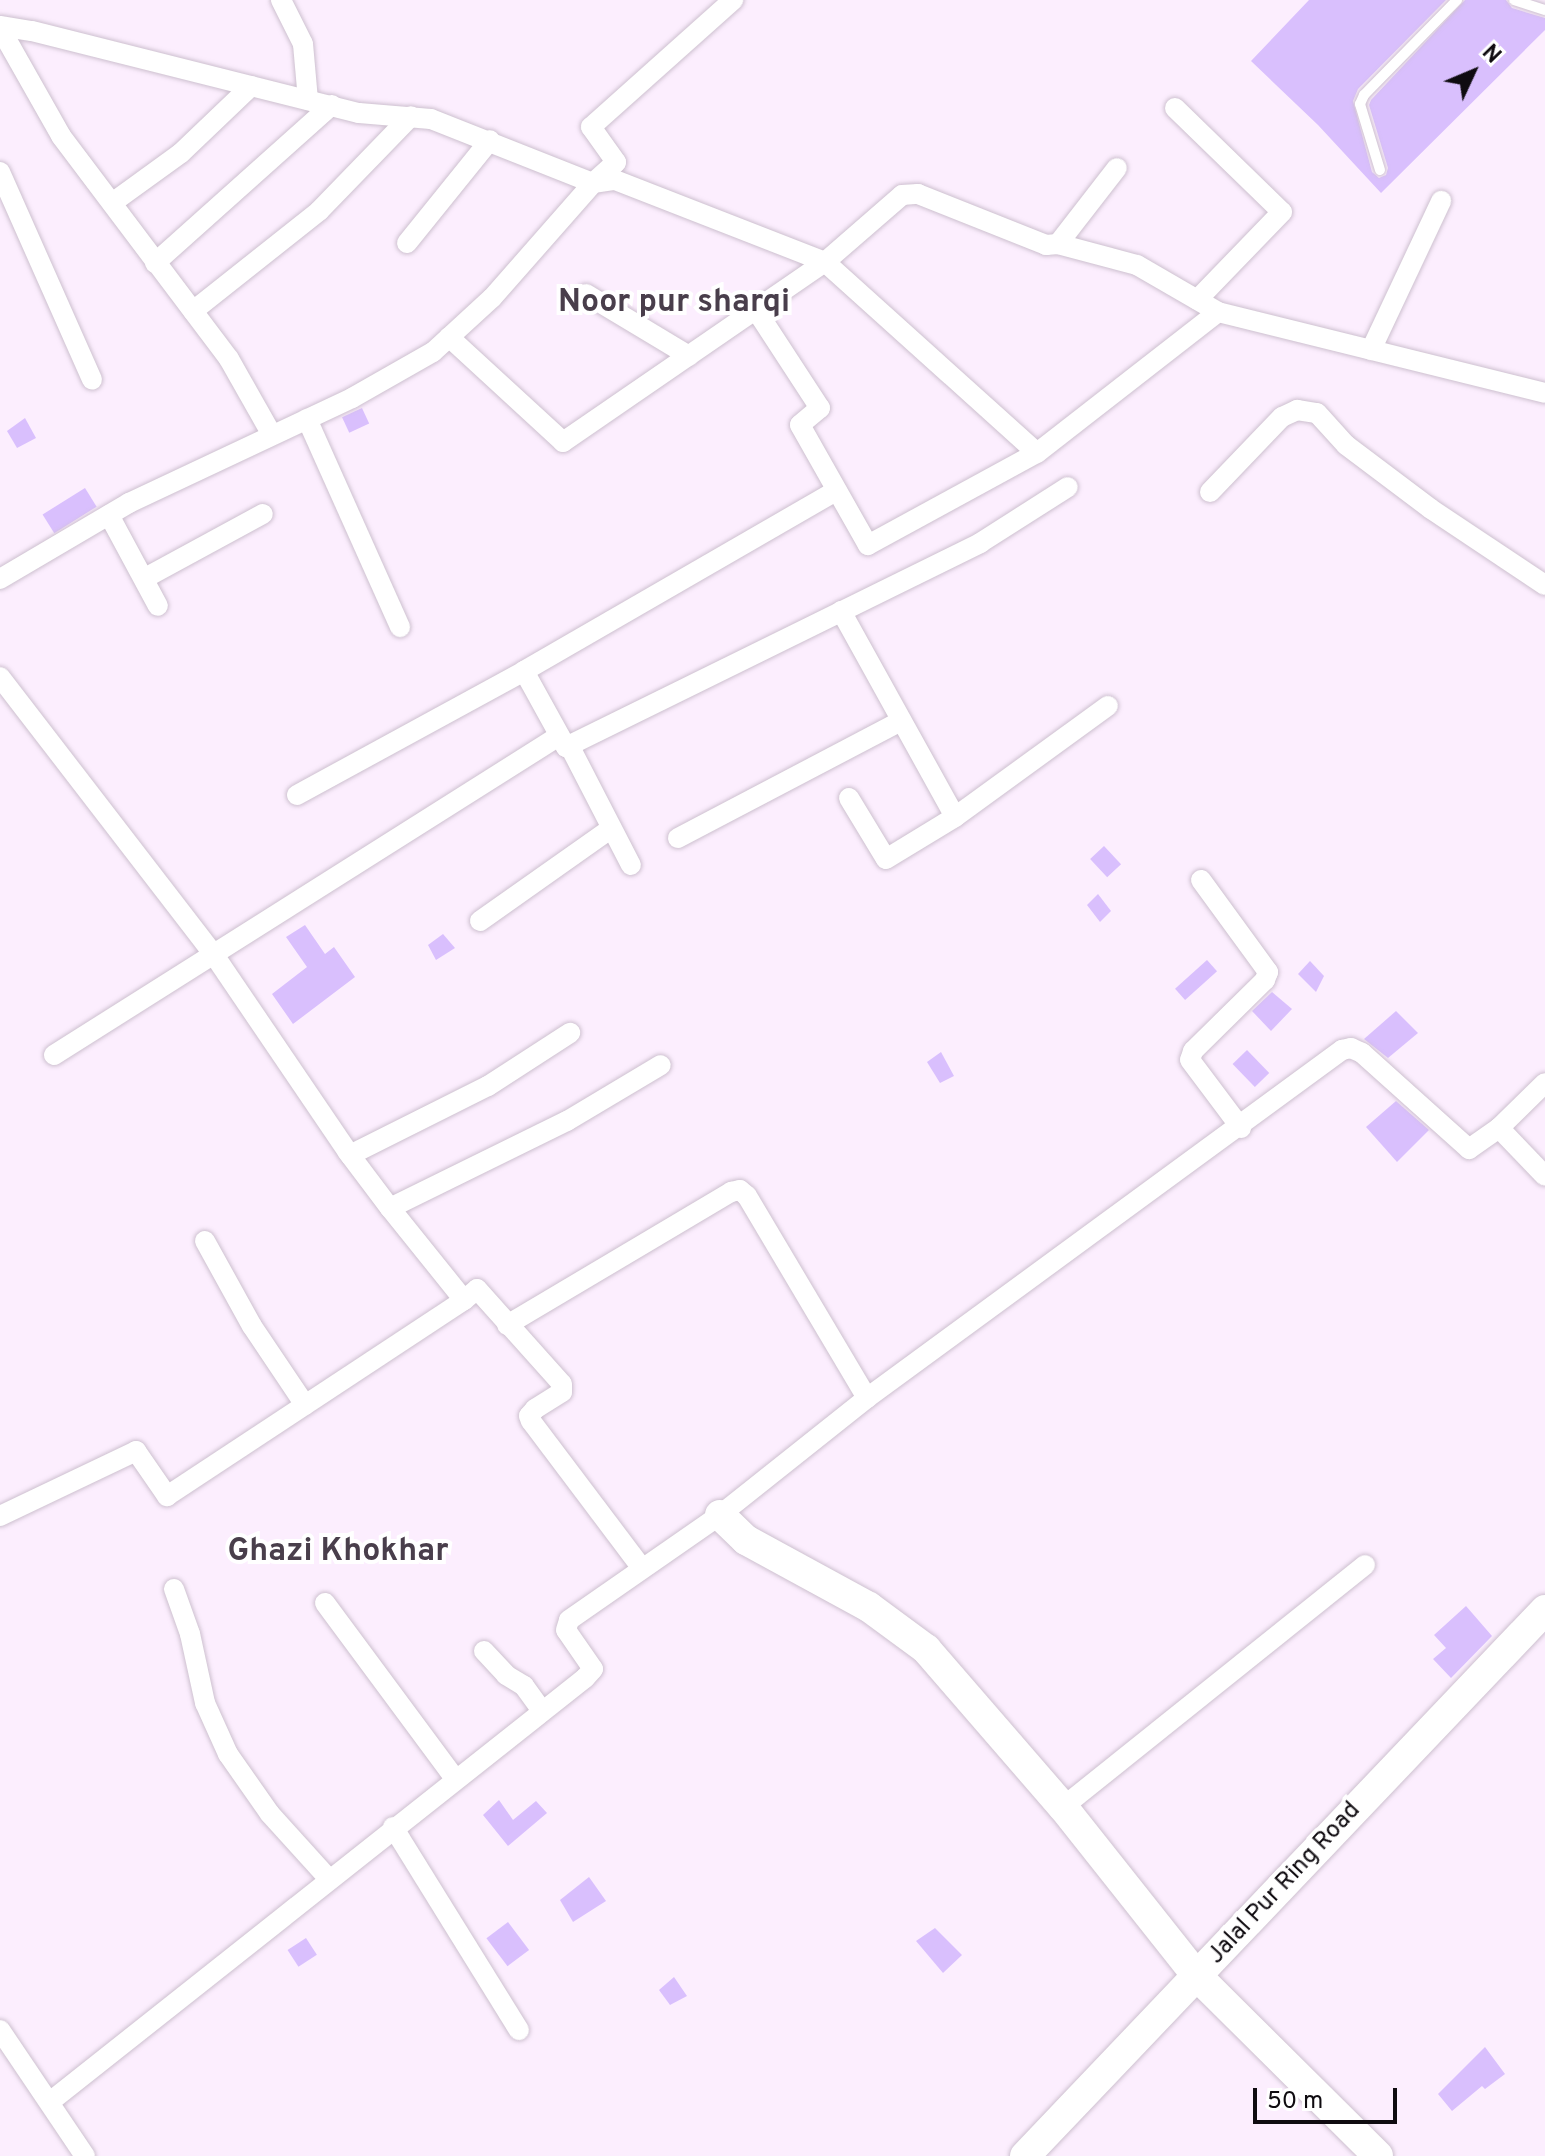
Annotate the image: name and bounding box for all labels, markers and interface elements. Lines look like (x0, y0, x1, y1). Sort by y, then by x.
north arrow (1433, 32, 1513, 112)
text: N (1475, 40, 1506, 70)
district label: Noor pur sharqi (558, 284, 790, 322)
district label: Ghazi Khokhar (227, 1533, 449, 1571)
street label: Jalal Pur Ring Road (1203, 1797, 1367, 1971)
scale bar (1257, 2072, 1401, 2122)
text: 50 m (1267, 2087, 1323, 2117)

